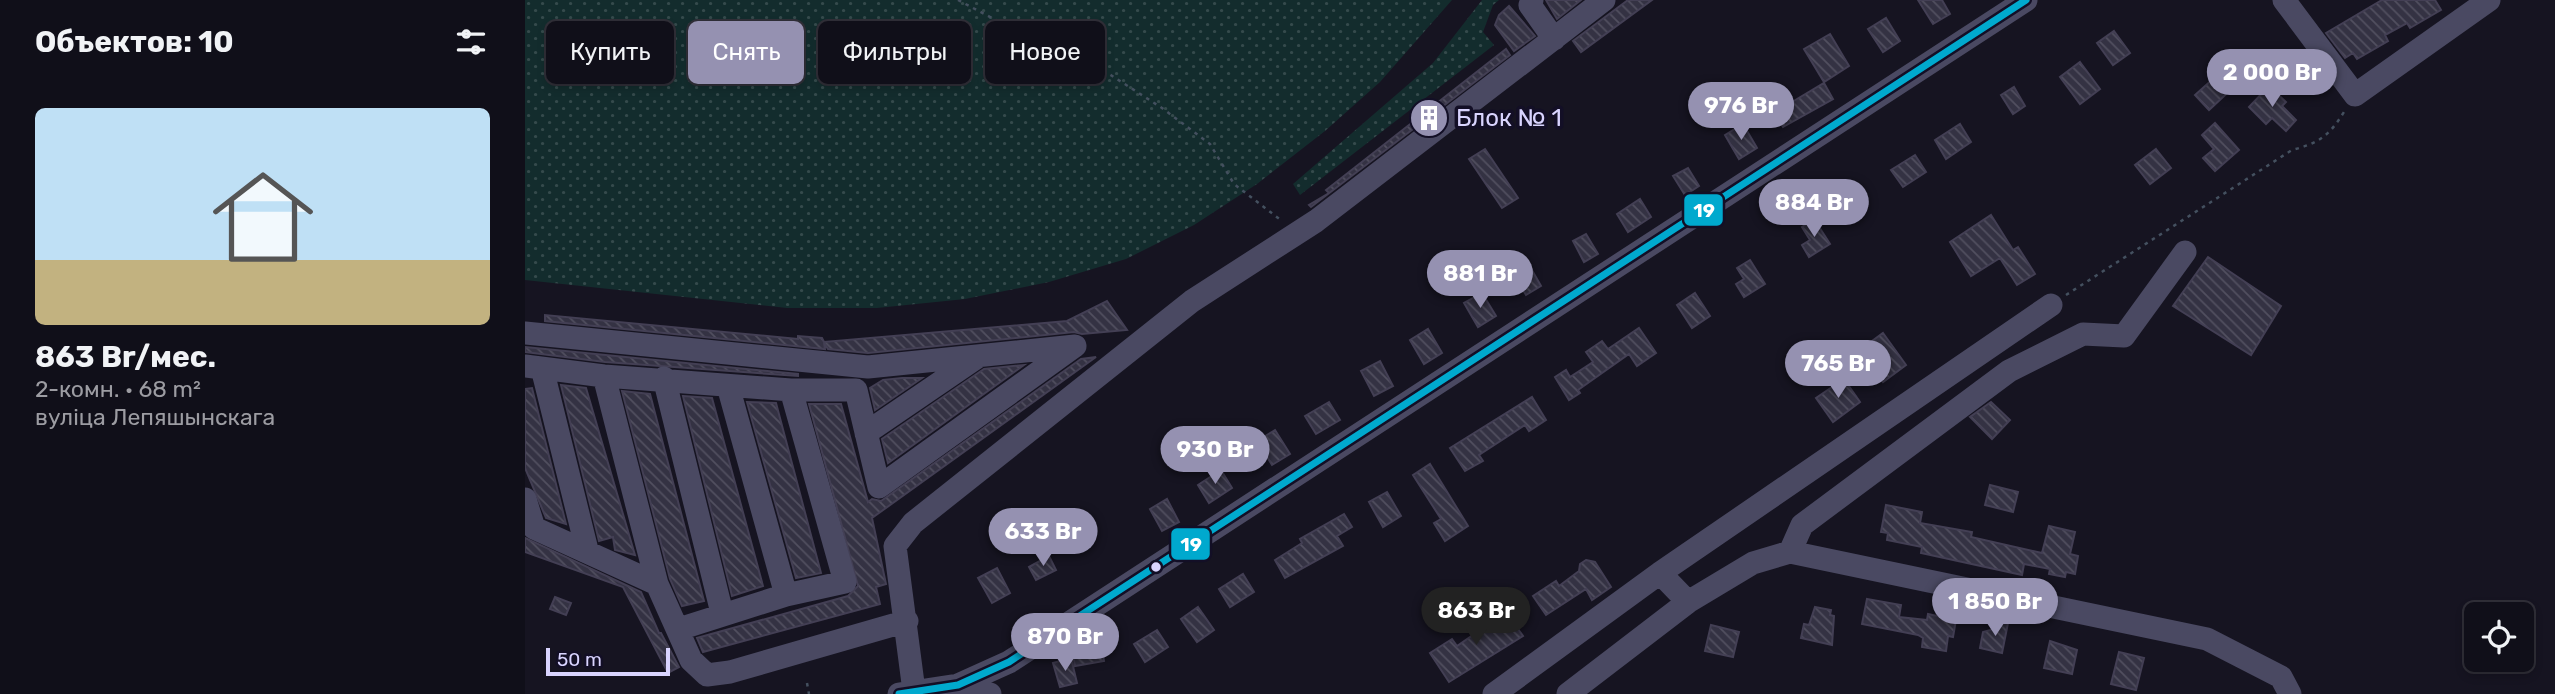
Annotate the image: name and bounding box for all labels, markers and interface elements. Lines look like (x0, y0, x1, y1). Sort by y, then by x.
chip: Купить (546, 21, 674, 84)
chip: Снять (688, 21, 804, 84)
chip: Фильтры (818, 21, 971, 84)
chip: Новое (985, 21, 1105, 84)
icon: filters (452, 23, 490, 61)
text: Объектов: 10 (35, 24, 234, 60)
pin: 2 000 Br (2200, 50, 2344, 109)
text: 2 000 Br (2223, 58, 2321, 86)
pin: 976 Br (1684, 82, 1798, 142)
text: 976 Br (1704, 91, 1778, 119)
building icon: Блок № 1 (1408, 97, 1450, 139)
place label: Блок № 1 (1456, 104, 1562, 132)
icon: home (200, 154, 326, 280)
pin: 884 Br (1757, 180, 1871, 239)
text: 884 Br (1775, 188, 1853, 216)
line badge: 19 (1683, 193, 1724, 227)
text: 19 (1693, 199, 1715, 222)
pin: 881 Br (1423, 250, 1537, 310)
text: 881 Br (1443, 259, 1517, 287)
text: 863 Br/мес. (35, 339, 216, 375)
pin: 765 Br (1781, 340, 1895, 400)
text: 765 Br (1801, 349, 1875, 377)
text: 2-комн. · 68 m² (35, 375, 201, 403)
text: вуліца Лепяшынскага (35, 403, 275, 431)
pin: 930 Br (1158, 426, 1272, 486)
text: 930 Br (1177, 435, 1253, 463)
pin: 633 Br (986, 508, 1100, 568)
text: 633 Br (1005, 517, 1081, 545)
line badge: 19 (1170, 527, 1211, 561)
text: 19 (1180, 533, 1202, 556)
unlabelled marker (1149, 560, 1163, 574)
pin: 1 850 Br (1923, 578, 2067, 638)
text: 1 850 Br (1948, 587, 2042, 615)
pin: 863 Br (1419, 588, 1533, 647)
text: 863 Br (1437, 596, 1515, 624)
map controls (2464, 602, 2534, 672)
button: locate (2464, 602, 2534, 672)
pin: 870 Br (1008, 614, 1122, 673)
text: 870 Br (1027, 622, 1103, 650)
scale bar (546, 645, 670, 677)
text: 50 m (557, 648, 602, 671)

